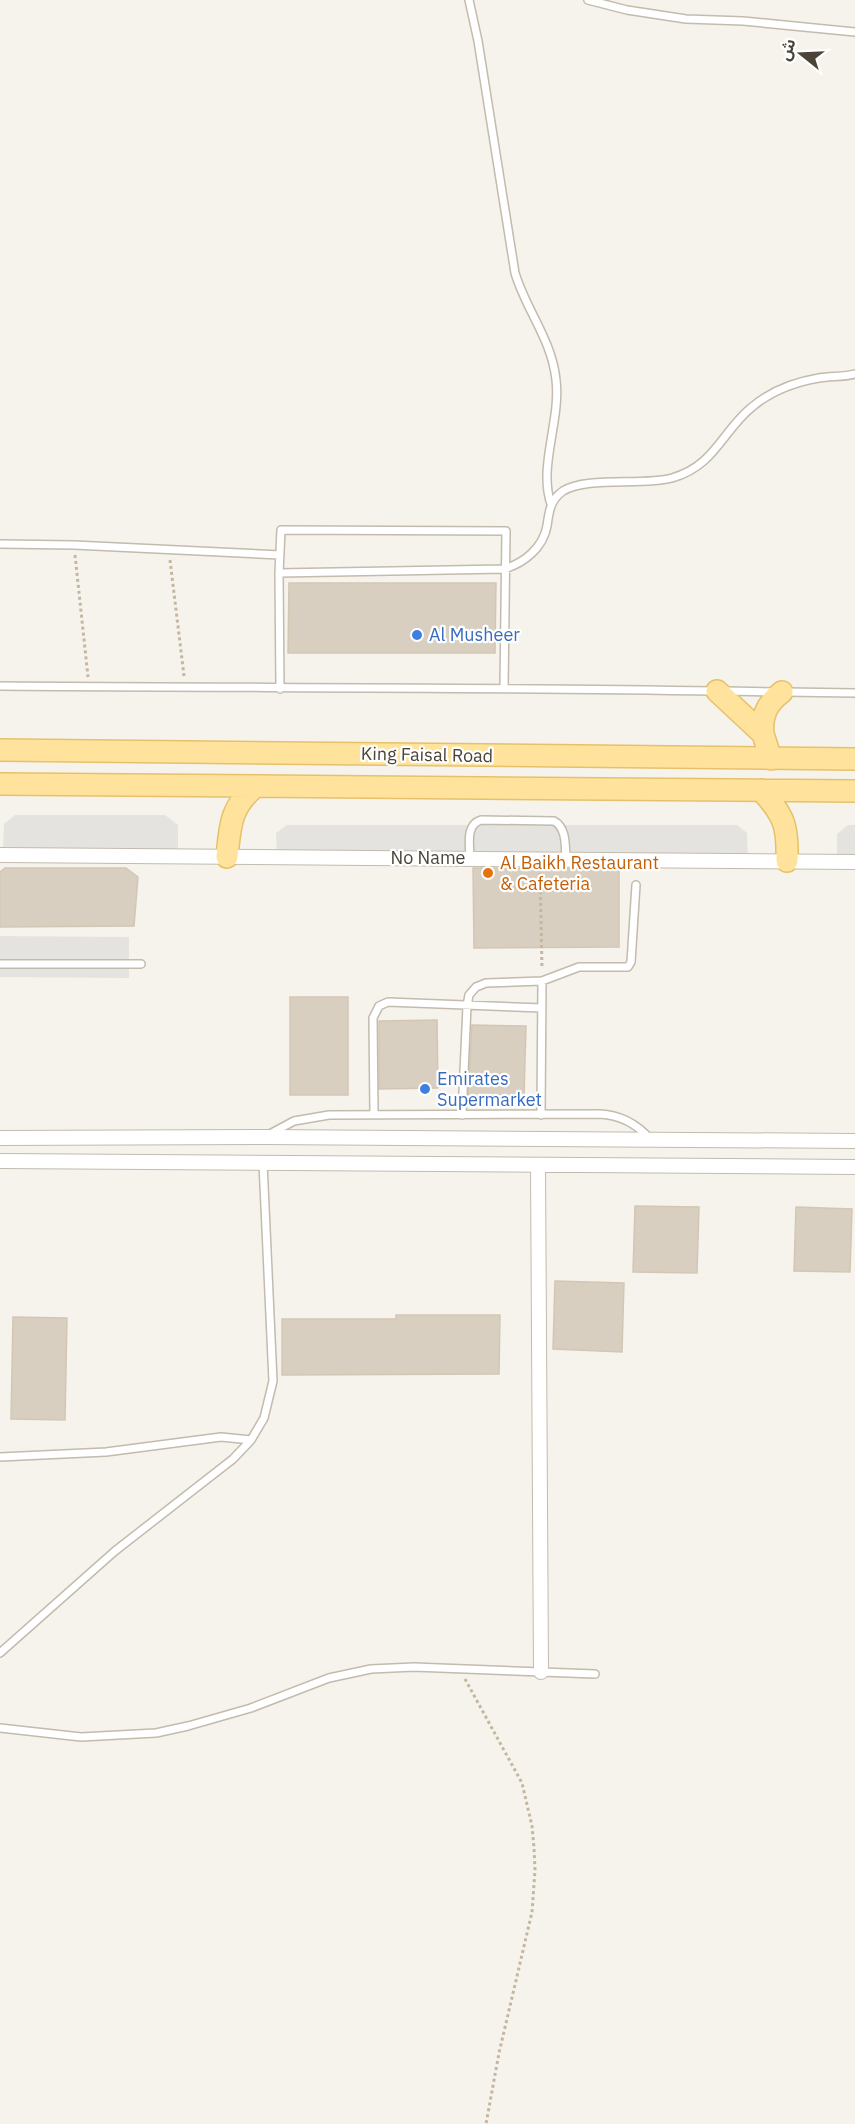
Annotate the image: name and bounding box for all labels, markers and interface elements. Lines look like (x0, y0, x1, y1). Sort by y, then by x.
north arrow (771, 24, 831, 84)
text: ش (774, 36, 800, 63)
place label: Al Musheer (429, 623, 520, 646)
marker: Al Musheer (410, 628, 424, 642)
street label: King Faisal Road (361, 742, 493, 767)
street label: No Name (391, 846, 466, 869)
place label: Al Baikh Restaurant & Cafeteria (500, 851, 659, 895)
marker: Al Baikh Restaurant & Cafeteria (481, 866, 495, 880)
place label: Emirates Supermarket (437, 1067, 542, 1111)
marker: Emirates Supermarket (418, 1082, 432, 1096)

